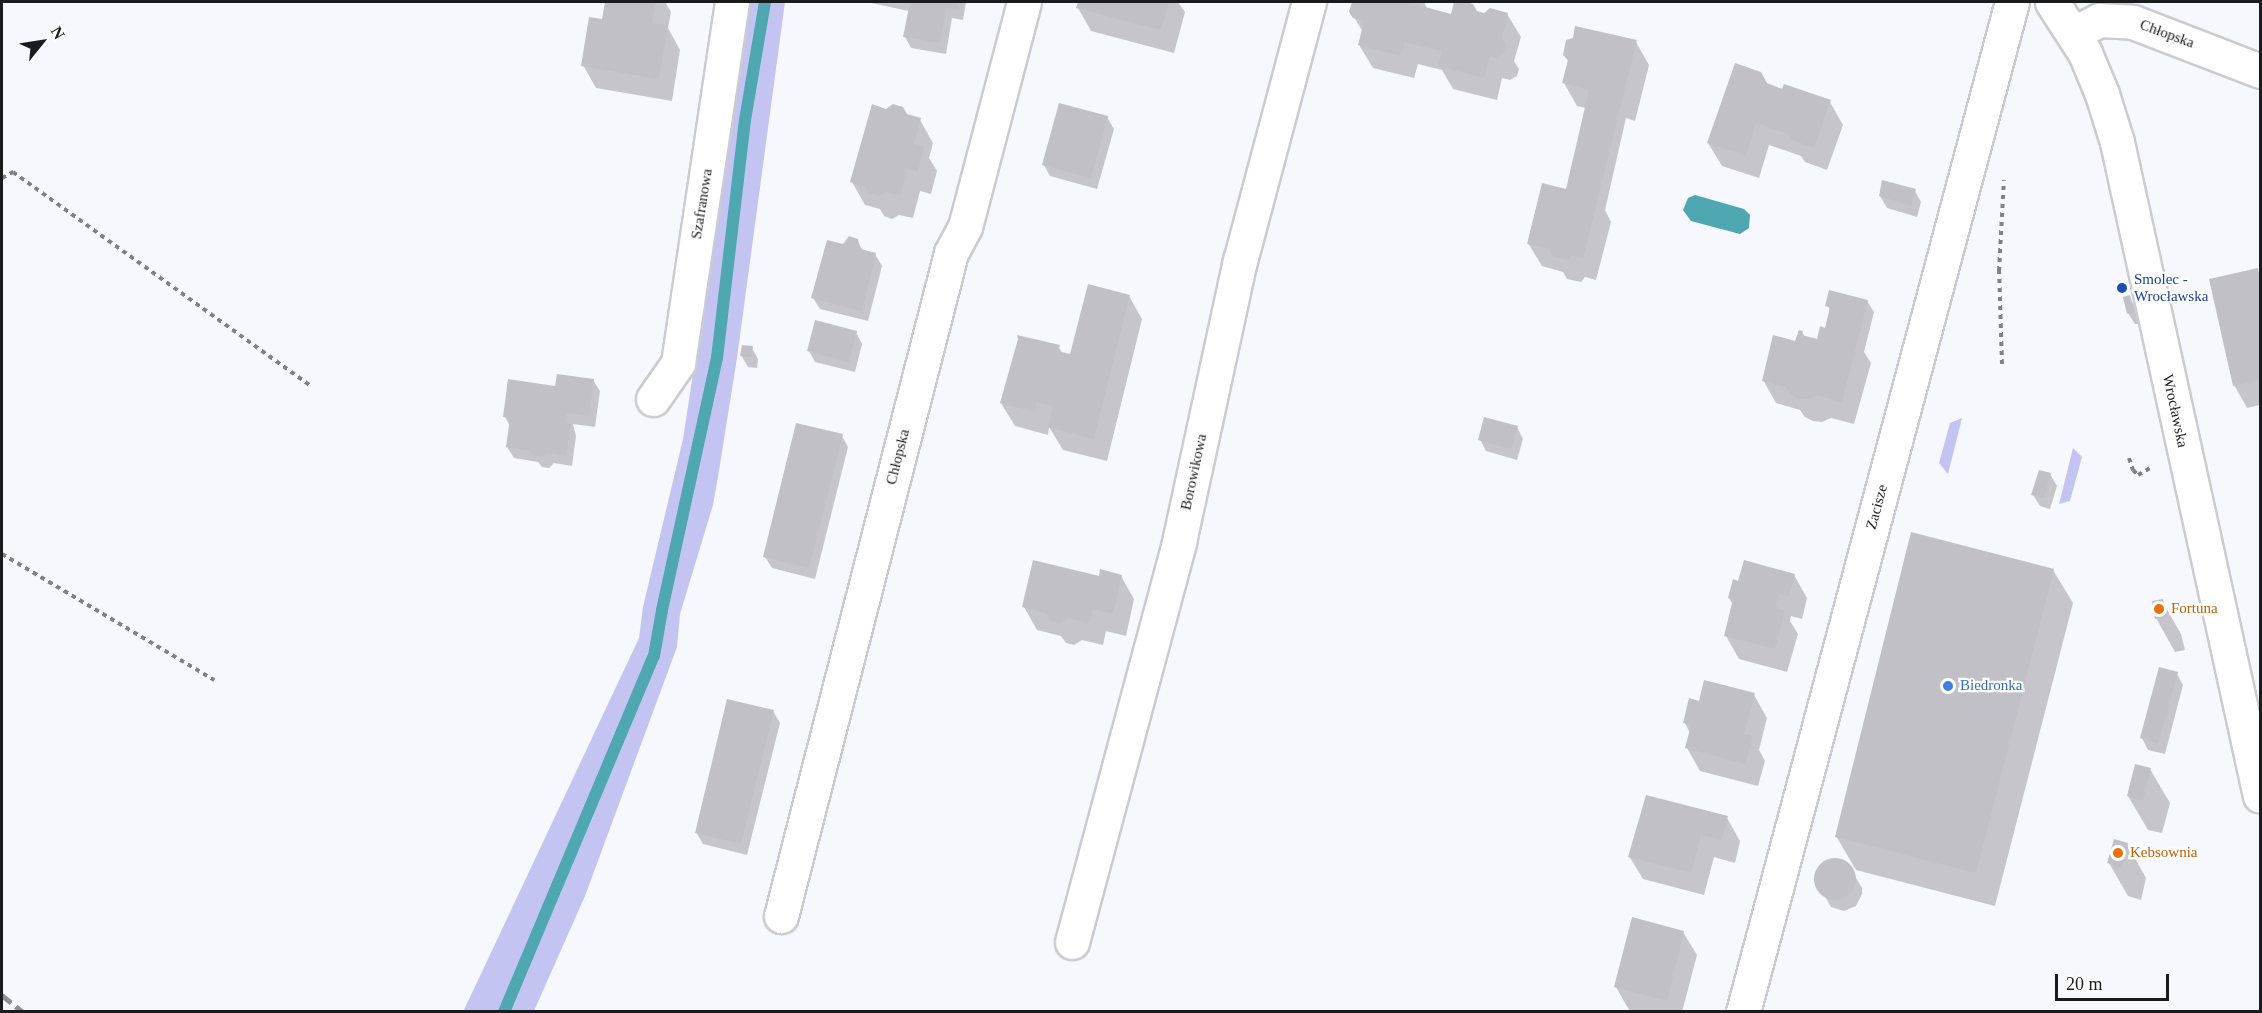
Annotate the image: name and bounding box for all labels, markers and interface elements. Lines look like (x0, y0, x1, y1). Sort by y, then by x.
north arrow (12, 12, 72, 72)
street label: Chłopska (2137, 16, 2197, 52)
text: N (48, 23, 68, 42)
street label: Szafranowa (688, 168, 716, 240)
place label: Smolec - Wrocławska (2134, 270, 2208, 305)
marker: Smolec - Wrocławska (2115, 281, 2129, 295)
street label: Wrocławska (2158, 373, 2192, 449)
street label: Chłopska (882, 427, 914, 487)
street label: Borowikowa (1177, 432, 1211, 512)
street label: Zacisze (1862, 483, 1892, 531)
place label: Fortuna (2171, 600, 2218, 618)
marker: Fortuna (2152, 602, 2166, 616)
place label: Biedronka (1960, 677, 2022, 695)
marker: Biedronka (1941, 679, 1955, 693)
place label: Kebsownia (2130, 844, 2197, 862)
marker: Kebsownia (2111, 846, 2125, 860)
scale bar (2058, 962, 2172, 1000)
text: 20 m (2066, 974, 2103, 994)

